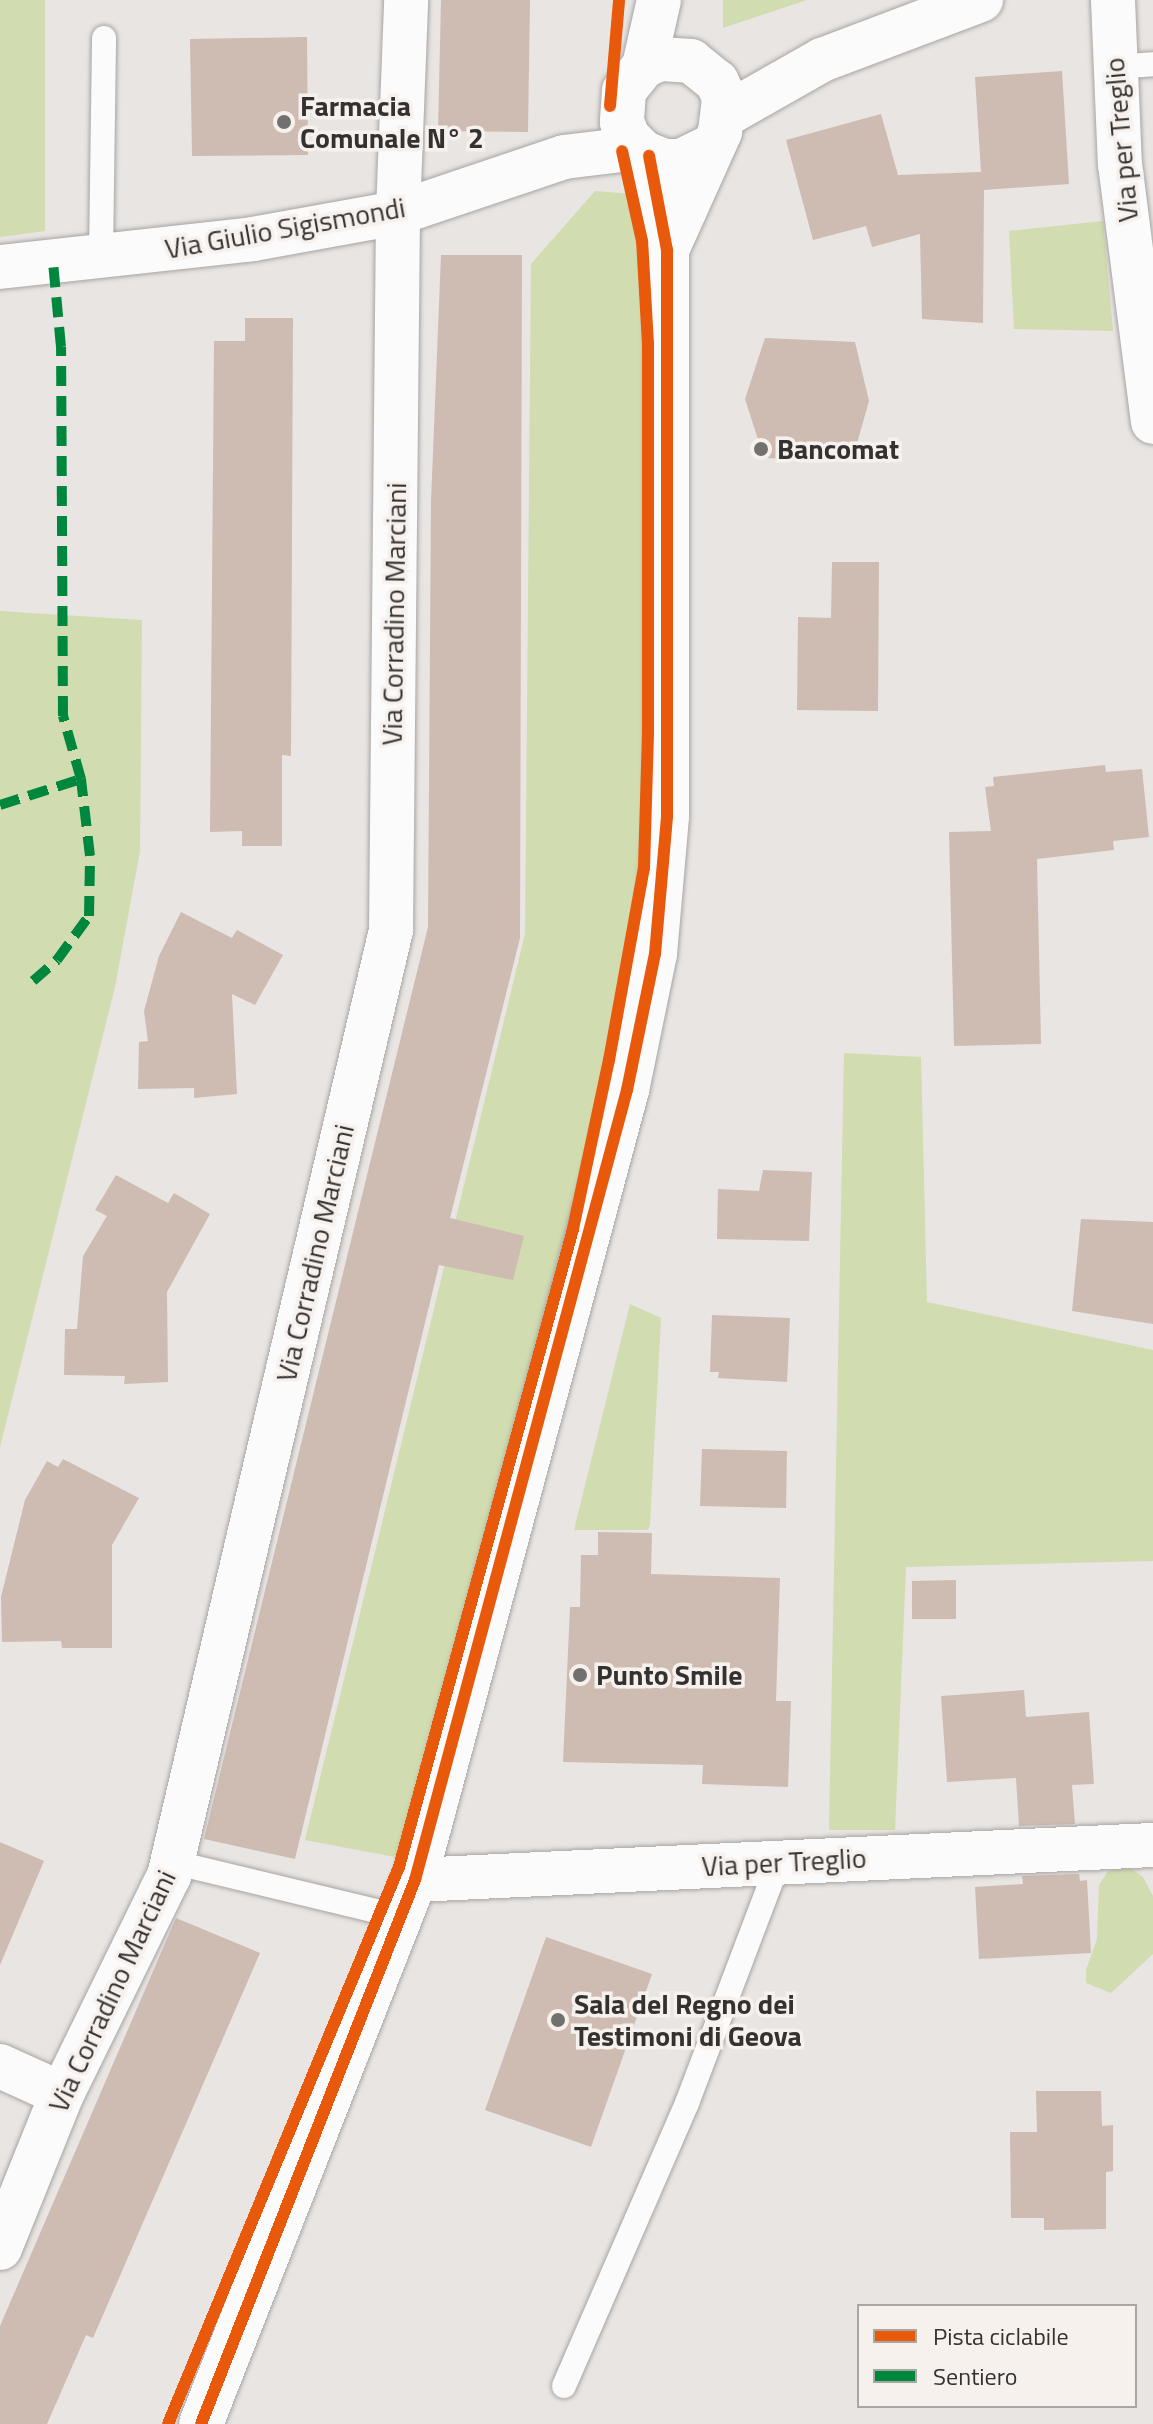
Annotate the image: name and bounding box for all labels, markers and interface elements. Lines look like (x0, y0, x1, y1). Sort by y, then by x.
street label: Via per Treglio (1097, 56, 1145, 224)
place label: Farmacia Comunale N° 2 (300, 89, 484, 155)
marker: Farmacia Comunale N° 2 (275, 113, 293, 131)
street label: Via Giulio Sigismondi (162, 190, 408, 266)
place label: Bancomat (777, 432, 899, 466)
marker: Bancomat (752, 440, 770, 458)
street label: Via Corradino Marciani (375, 482, 413, 746)
street label: Via Corradino Marciani (269, 1121, 361, 1385)
place label: Punto Smile (596, 1658, 742, 1692)
marker: Punto Smile (571, 1666, 589, 1684)
street label: Via per Treglio (701, 1841, 867, 1883)
street label: Via Corradino Marciani (41, 1865, 183, 2117)
place label: Sala del Regno dei Testimoni di Geova (574, 1987, 802, 2053)
marker: Sala del Regno dei Testimoni di Geova (549, 2011, 567, 2029)
legend (857, 2304, 1137, 2408)
text: Pista ciclabile (933, 2318, 1069, 2354)
text: Sentiero (933, 2358, 1017, 2394)

